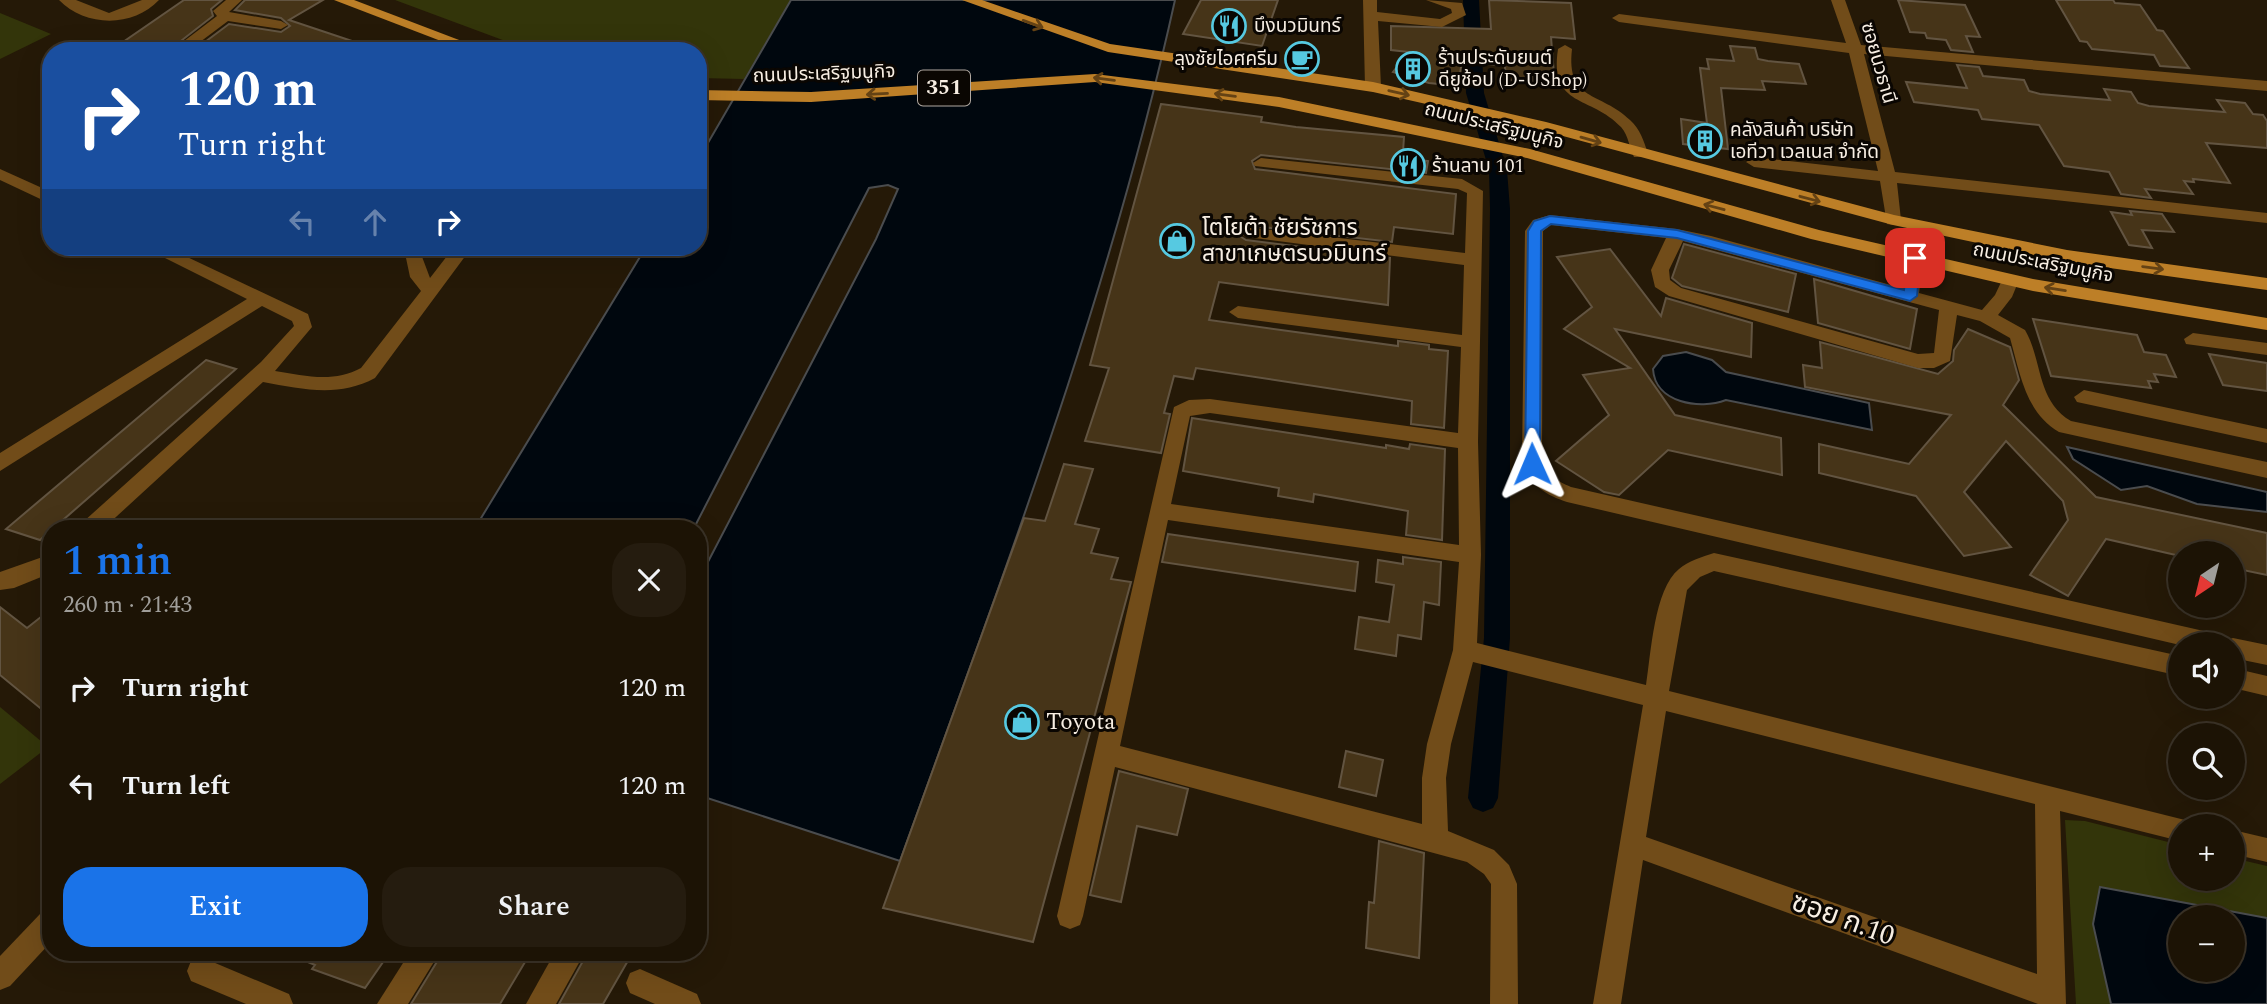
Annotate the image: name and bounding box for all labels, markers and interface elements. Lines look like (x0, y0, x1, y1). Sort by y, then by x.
restaurant icon: บึงนวมินทร์ (1210, 7, 1248, 45)
place label: บึงนวมินทร์ (1254, 12, 1342, 41)
one-way arrow (1021, 19, 1043, 31)
street label: ซอยนวธานี (1853, 19, 1903, 107)
cafe icon: ลุงชัยไอศครีม (1283, 40, 1321, 78)
place label: ร้านประดับยนต์ ดียูช้อป (D-UShop) (1438, 44, 1587, 95)
place label: ลุงชัยไอศครีม (1174, 45, 1278, 74)
building icon: ร้านประดับยนต์ ดียูช้อป (D-UShop) (1394, 50, 1432, 88)
text: 120 m (178, 53, 317, 128)
street label: ถนนประเสริฐมนูกิจ (752, 57, 896, 91)
icon: right (63, 70, 154, 161)
road number: 351 (918, 70, 970, 106)
one-way arrow (1093, 73, 1116, 86)
one-way arrow (1387, 86, 1410, 100)
one-way arrow (866, 87, 889, 100)
one-way arrow (1214, 88, 1237, 101)
street label: ถนนประเสริฐมนูกิจ (1421, 95, 1567, 157)
place label: คลังสินค้า บริษัท เอทีวา เวลเนส จำกัด (1730, 116, 1879, 167)
text: Turn right (178, 121, 326, 170)
building icon: คลังสินค้า บริษัท เอทีวา เวลเนส จำกัด (1686, 122, 1724, 160)
one-way arrow (1579, 134, 1601, 147)
restaurant icon: ร้านลาบ 101 (1389, 147, 1427, 185)
place label: ร้านลาบ 101 (1432, 152, 1524, 181)
one-way arrow (1798, 193, 1821, 206)
one-way arrow (1704, 199, 1726, 212)
icon: left (283, 203, 321, 241)
icon: ahead (356, 203, 394, 241)
icon: right (429, 203, 467, 241)
place label: โตโยต้า ชัยรัชการ สาขาเกษตรนวมินทร์ (1202, 211, 1388, 272)
shop icon: โตโยต้า ชัยรัชการ สาขาเกษตรนวมินทร์ (1158, 222, 1196, 260)
pin (1885, 228, 1945, 288)
street label: ถนนประเสริฐมนูกิจ (1970, 235, 2116, 291)
icon: arrive (1896, 239, 1934, 277)
one-way arrow (2141, 262, 2164, 275)
one-way arrow (2044, 282, 2067, 295)
position arrow (1495, 427, 1569, 501)
text: 1 min (63, 530, 172, 593)
north arrow (2168, 541, 2245, 618)
map controls (2168, 541, 2245, 982)
button: close (612, 543, 686, 617)
text: 260 m · 21:43 (63, 588, 192, 623)
button: sound (2168, 632, 2245, 709)
text: Turn right (122, 668, 249, 708)
text: 120 m (618, 668, 686, 708)
icon: right (63, 669, 101, 707)
shop icon: Toyota (1003, 703, 1041, 741)
place label: Toyota (1046, 705, 1116, 740)
button: search (2168, 723, 2245, 800)
text: Turn left (122, 766, 230, 806)
text: 120 m (618, 766, 686, 806)
icon: left (63, 767, 101, 805)
button: + (2168, 814, 2245, 891)
button: Exit (63, 867, 368, 947)
button: Share (382, 867, 686, 947)
street label: ซอย ก.10 (1785, 880, 1901, 958)
button: − (2168, 905, 2245, 982)

